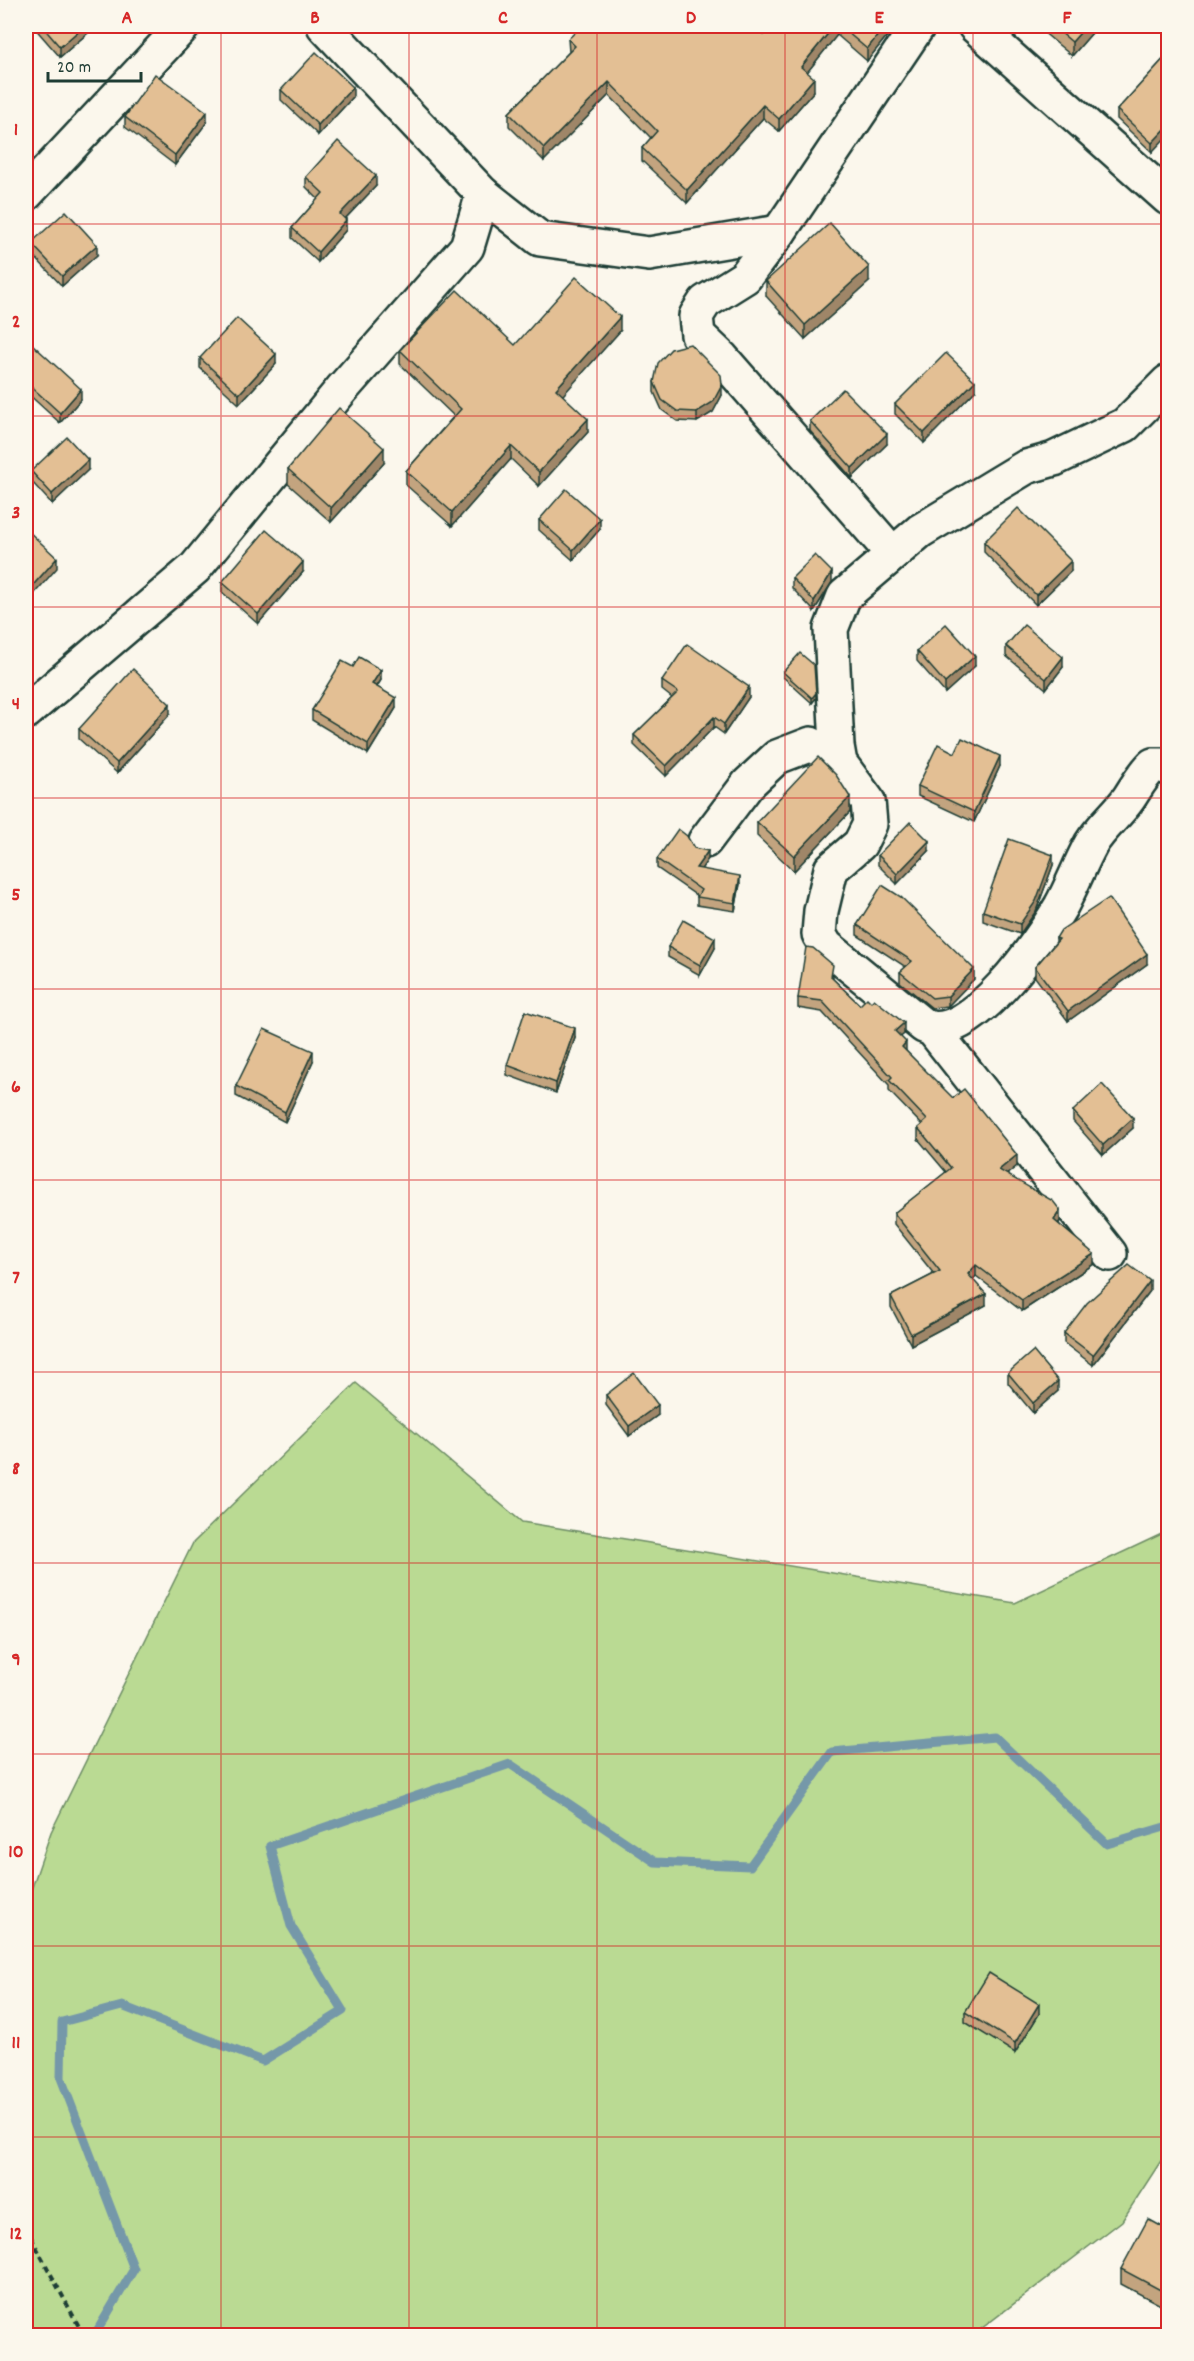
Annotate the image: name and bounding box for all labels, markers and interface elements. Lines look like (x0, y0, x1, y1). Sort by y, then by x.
text: A (122, 5, 133, 33)
text: B (310, 5, 320, 33)
text: C (498, 5, 508, 33)
text: D (686, 5, 697, 33)
text: E (874, 5, 884, 33)
text: F (1063, 5, 1073, 33)
scale bar (48, 45, 141, 83)
text: 20 m (57, 56, 91, 81)
text: 1 (14, 117, 18, 145)
text: 2 (12, 309, 20, 337)
text: 3 (12, 500, 20, 528)
text: 4 (12, 691, 20, 719)
text: 5 (11, 882, 21, 910)
text: 6 (11, 1074, 21, 1102)
text: 7 (12, 1265, 20, 1293)
text: 8 (12, 1456, 20, 1484)
text: 9 (11, 1647, 21, 1675)
text: 10 (8, 1839, 24, 1867)
text: 11 (12, 2030, 20, 2058)
text: 12 (9, 2221, 23, 2249)

